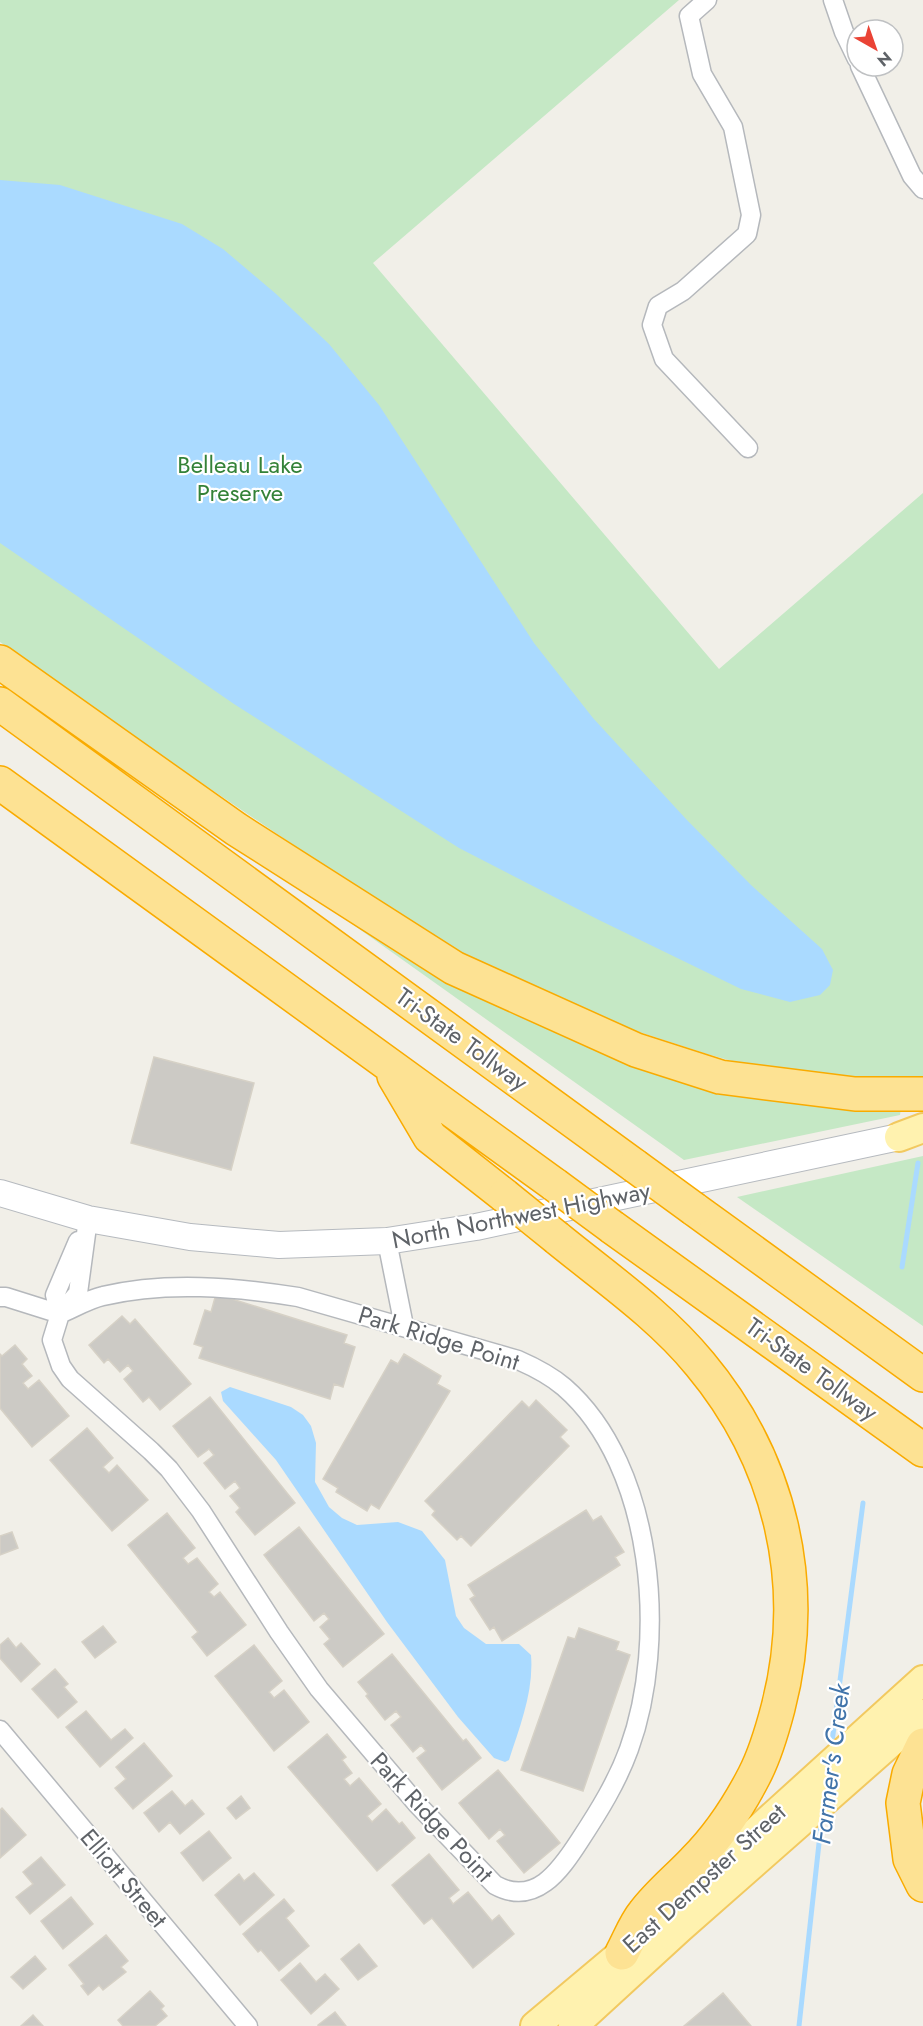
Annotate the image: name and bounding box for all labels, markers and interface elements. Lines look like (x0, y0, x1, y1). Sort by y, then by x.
north arrow (845, 18, 905, 78)
text: N (872, 46, 897, 72)
park label: Belleau Lake Preserve (177, 447, 303, 510)
street label: Tri-State Tollway (389, 979, 536, 1099)
street label: North Northwest Highway (389, 1173, 654, 1257)
street label: Park Ridge Point (354, 1297, 524, 1379)
street label: Tri-State Tollway (739, 1309, 886, 1429)
water label: Farmer's Creek (802, 1680, 860, 1846)
street label: Park Ridge Point (362, 1744, 502, 1890)
street label: East Dempster Street (615, 1795, 794, 1961)
street label: Elliott Street (72, 1821, 176, 1935)

